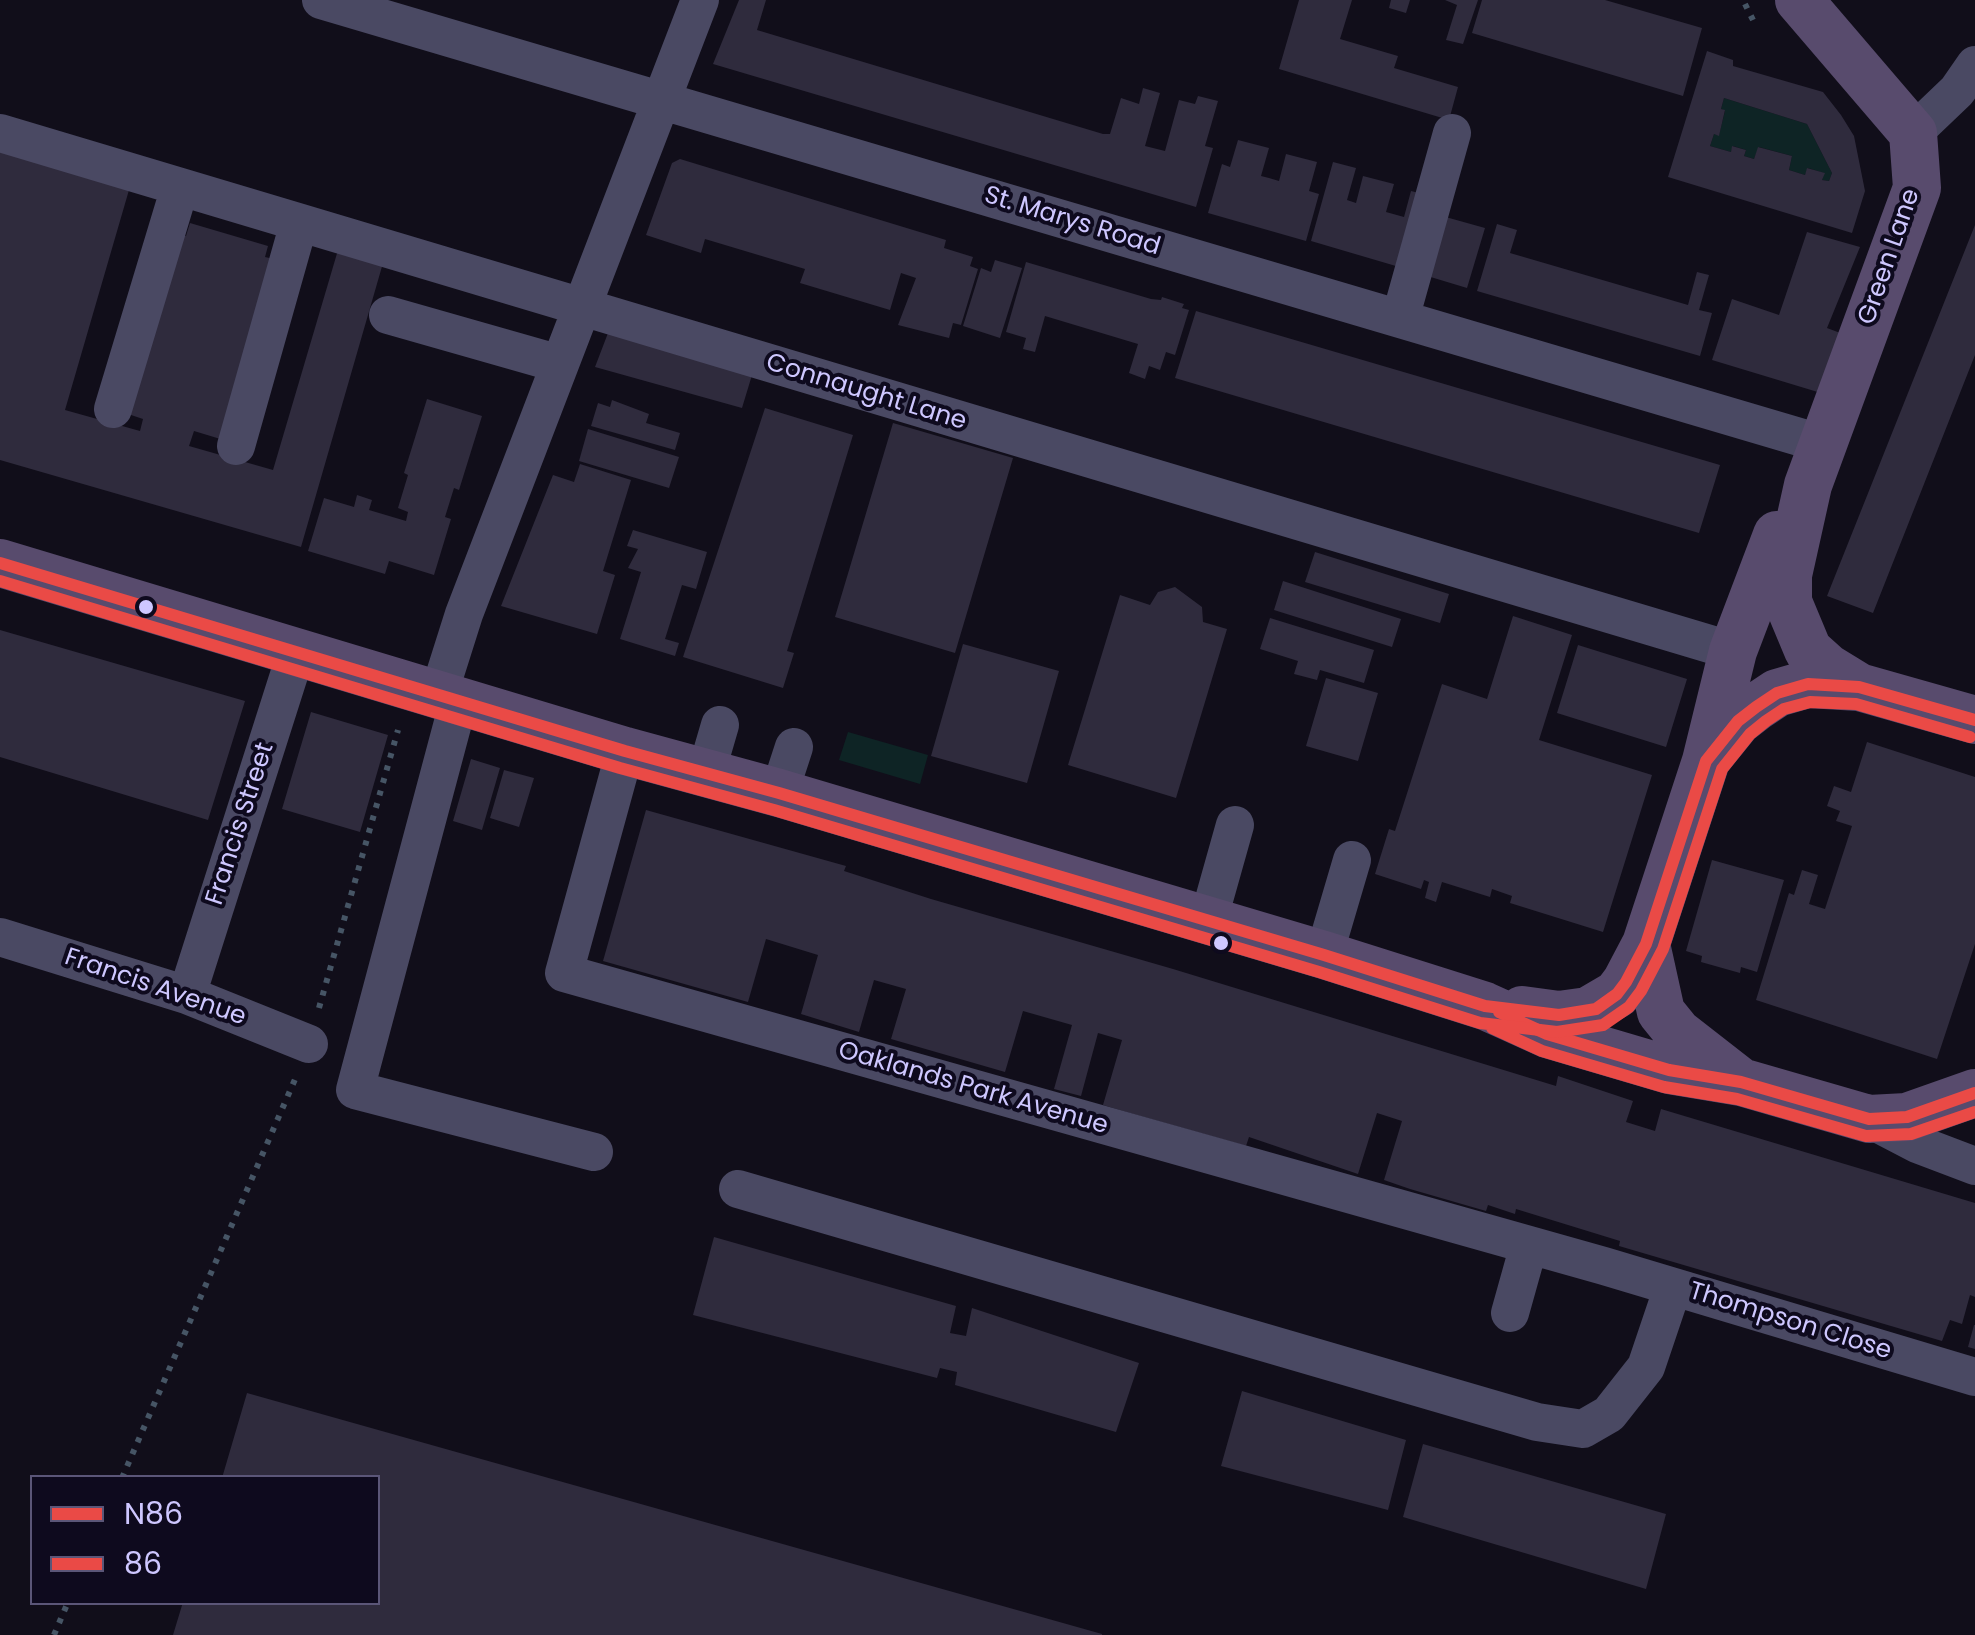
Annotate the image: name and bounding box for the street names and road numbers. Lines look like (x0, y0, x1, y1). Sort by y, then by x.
street label: St. Marys Road (980, 181, 1164, 263)
street label: Green Lane (1853, 185, 1927, 329)
street label: Connaught Lane (762, 348, 970, 438)
street label: Francis Street (201, 739, 281, 909)
street label: Francis Avenue (60, 943, 250, 1033)
street label: Oaklands Park Avenue (835, 1036, 1111, 1142)
street label: Thompson Close (1685, 1277, 1895, 1367)

